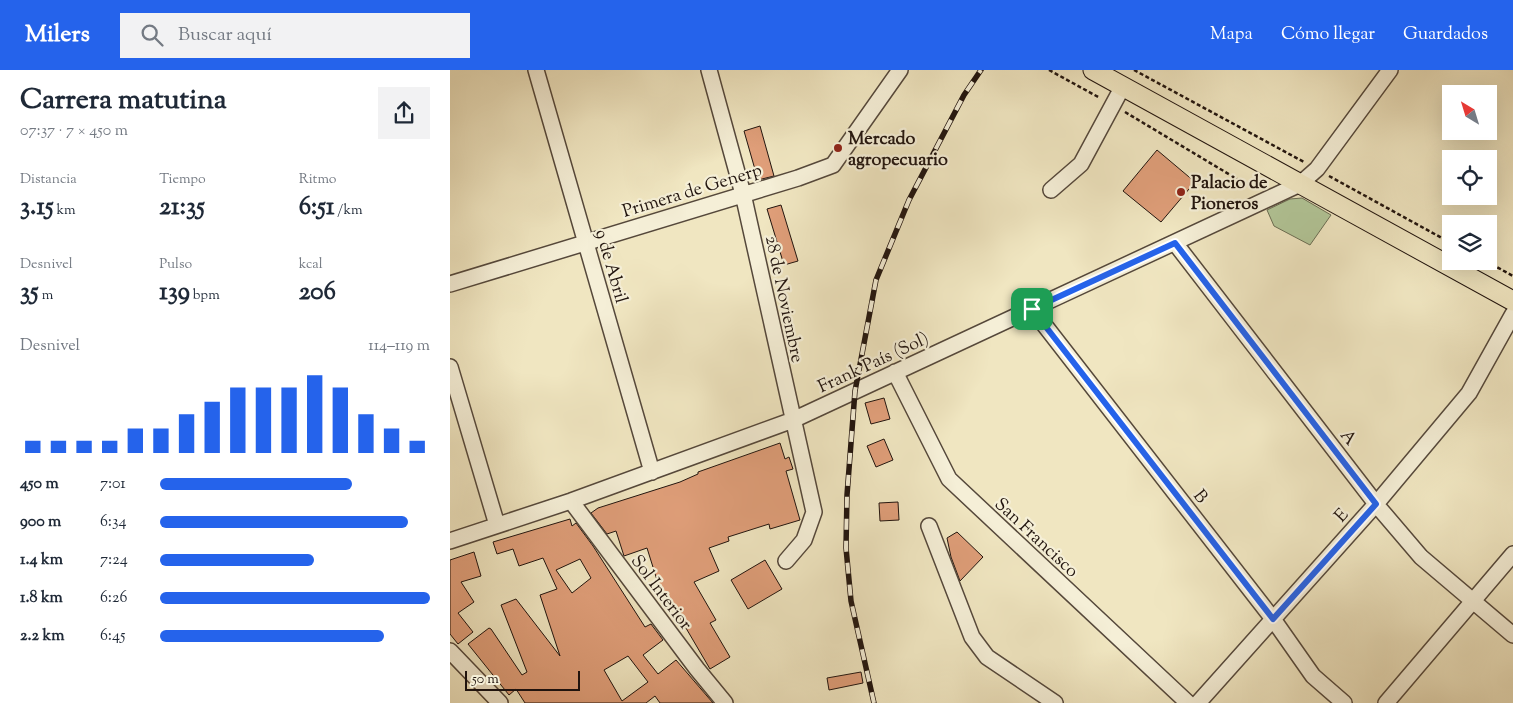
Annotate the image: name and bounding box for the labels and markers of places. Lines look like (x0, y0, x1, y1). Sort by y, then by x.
place label: Mercado agropecuario (848, 127, 948, 174)
marker: Mercado agropecuario (832, 142, 844, 154)
place label: Palacio de Pioneros (1191, 171, 1268, 218)
marker: Palacio de Pioneros (1175, 186, 1187, 198)
pin (1011, 288, 1053, 330)

